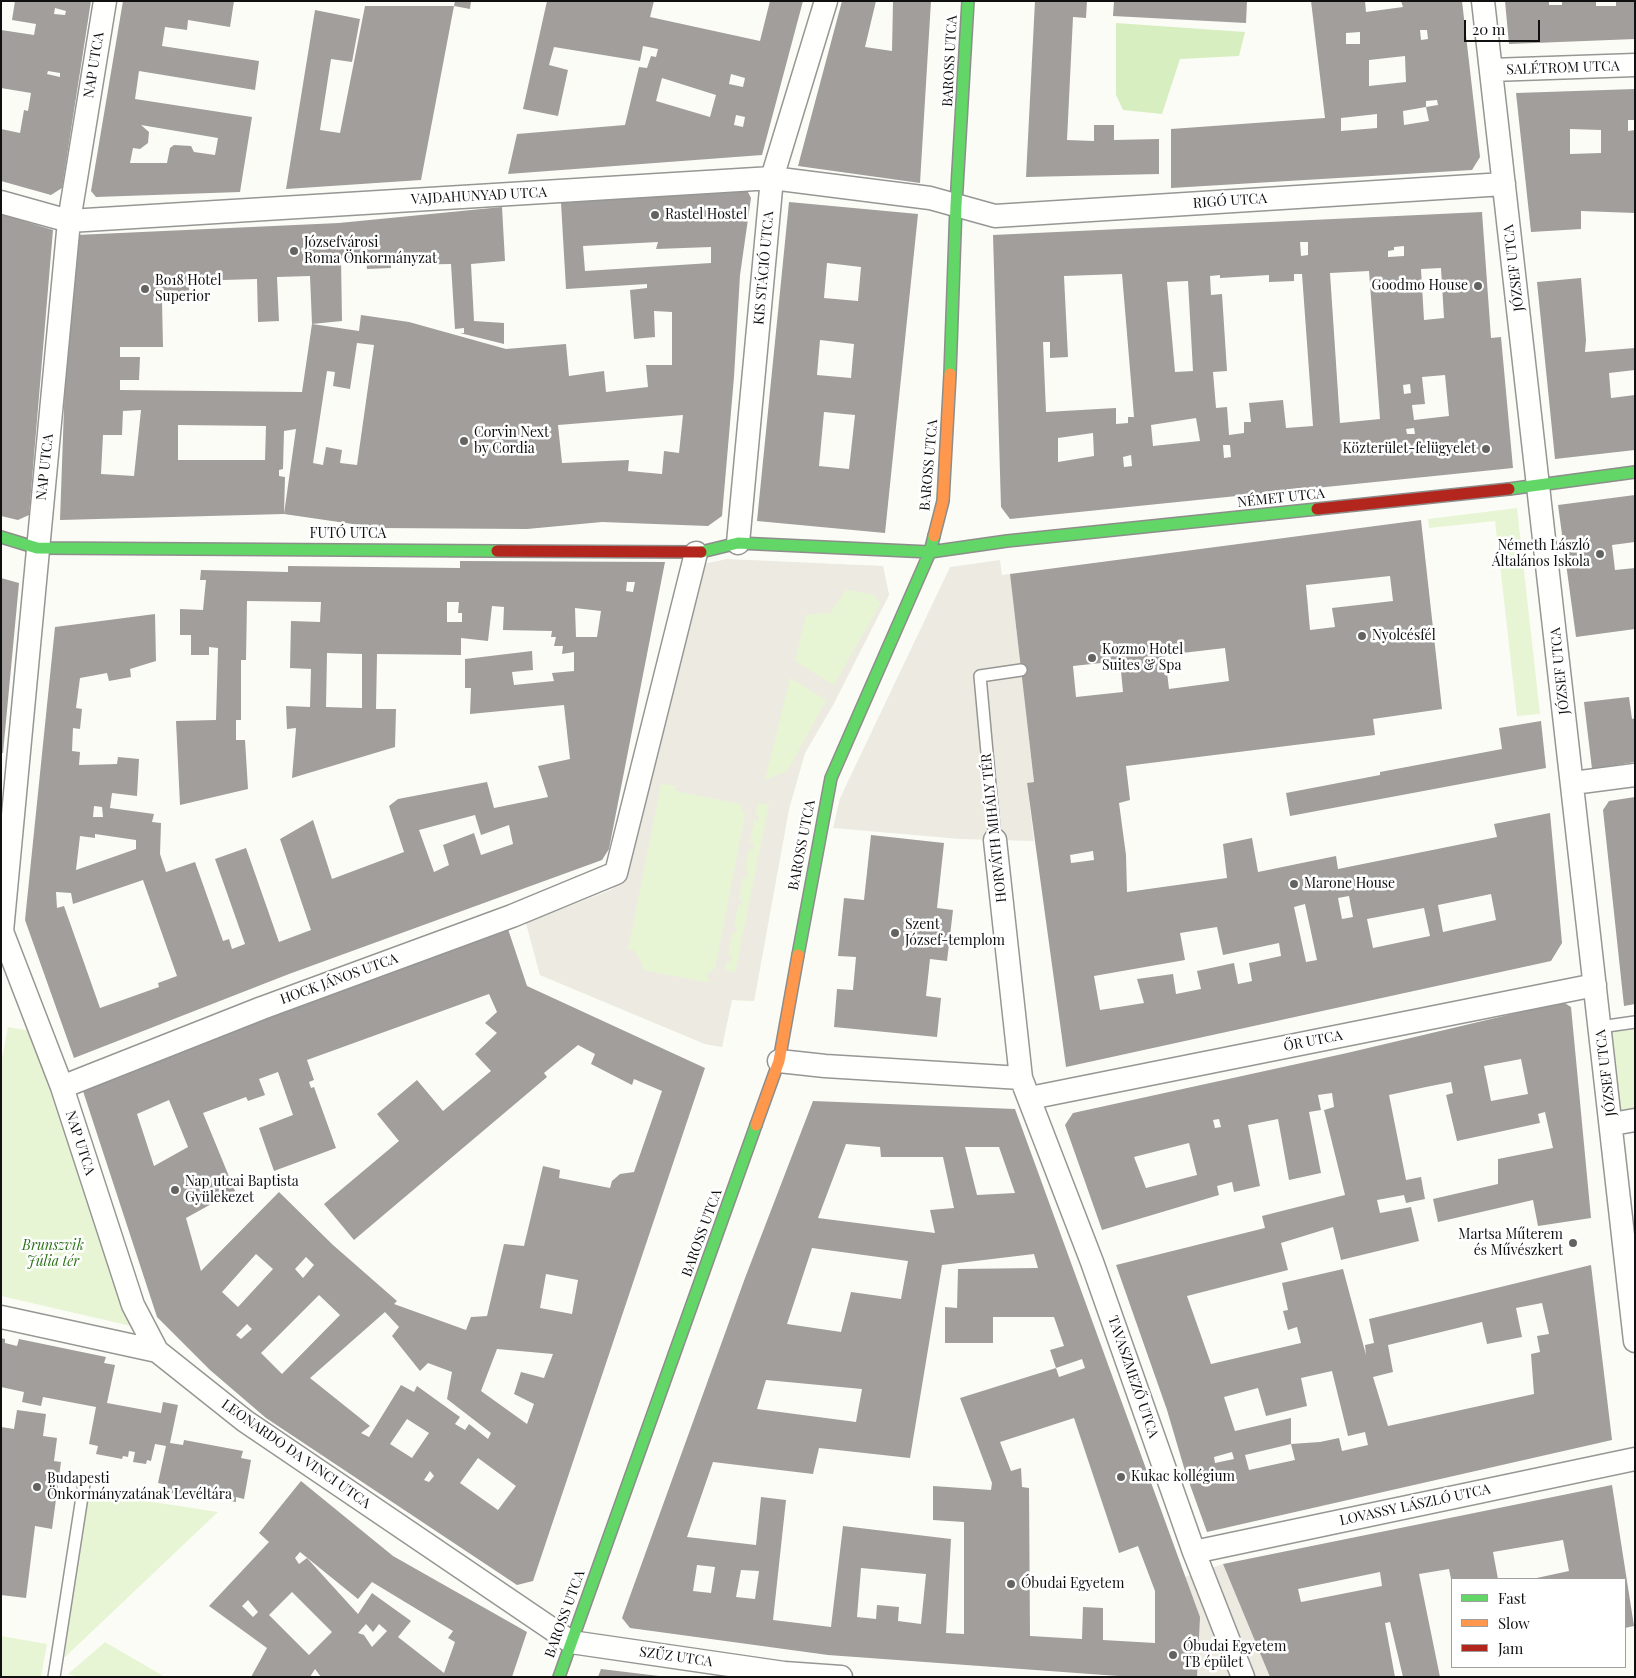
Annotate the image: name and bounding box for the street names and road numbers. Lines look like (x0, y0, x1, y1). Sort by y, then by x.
street label: BAROSS UTCA (939, 15, 961, 107)
street label: NAP UTCA (80, 31, 108, 99)
street label: SALÉTROM UTCA (1506, 58, 1620, 78)
street label: VAJDAHUNYAD UTCA (411, 184, 547, 208)
street label: RIGÓ UTCA (1192, 190, 1268, 212)
street label: KIS STÁCIÓ UTCA (751, 210, 777, 326)
street label: JÓZSEF UTCA (1500, 224, 1528, 312)
street label: BAROSS UTCA (917, 418, 941, 512)
street label: NAP UTCA (33, 433, 57, 501)
street label: NÉMET UTCA (1236, 485, 1326, 511)
street label: FUTÓ UTCA (310, 526, 386, 542)
street label: JÓZSEF UTCA (1547, 627, 1573, 715)
street label: HORVÁTH MIHÁLY TÉR (978, 753, 1010, 903)
street label: BAROSS UTCA (785, 798, 819, 892)
street label: HOCK JÁNOS UTCA (278, 950, 400, 1008)
street label: ŐR UTCA (1282, 1027, 1344, 1055)
street label: JÓZSEF UTCA (1592, 1029, 1620, 1117)
street label: NAP UTCA (62, 1109, 98, 1177)
street label: BAROSS UTCA (678, 1187, 726, 1279)
street label: TAVASZMEZŐ UTCA (1104, 1314, 1162, 1440)
street label: LEONARDO DA VINCI UTCA (218, 1396, 374, 1512)
street label: LOVASSY LÁSZLÓ UTCA (1338, 1481, 1492, 1529)
street label: BAROSS UTCA (541, 1568, 589, 1660)
street label: SZŰZ UTCA (638, 1644, 714, 1670)

